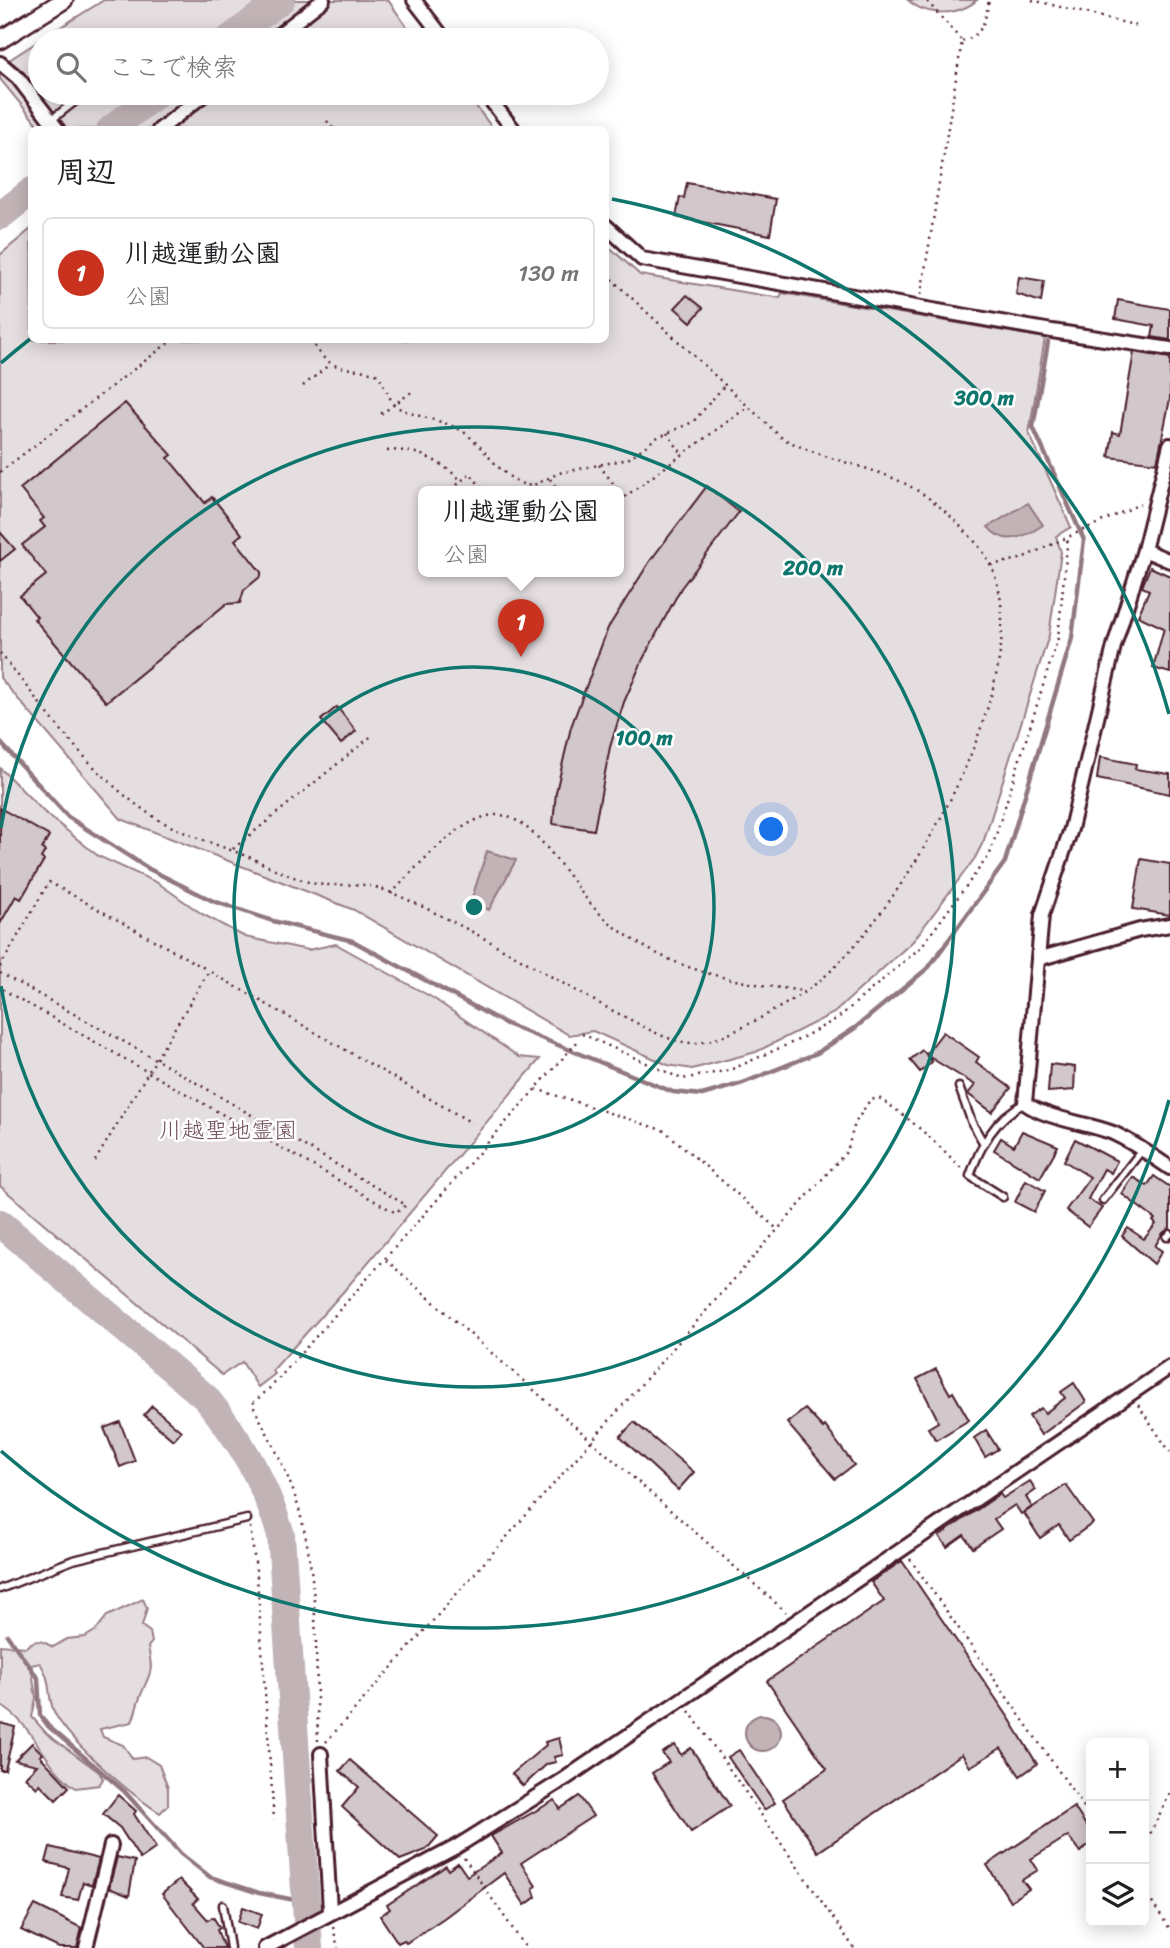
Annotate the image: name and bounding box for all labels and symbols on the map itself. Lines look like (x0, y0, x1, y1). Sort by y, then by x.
text: 300 m (953, 379, 1015, 417)
text: 200 m (782, 549, 844, 587)
pin: 1 (498, 599, 544, 657)
text: 100 m (615, 719, 673, 757)
your location (754, 812, 788, 846)
centre of rings (462, 895, 486, 919)
park label: 川越聖地霊園 (159, 1110, 297, 1151)

